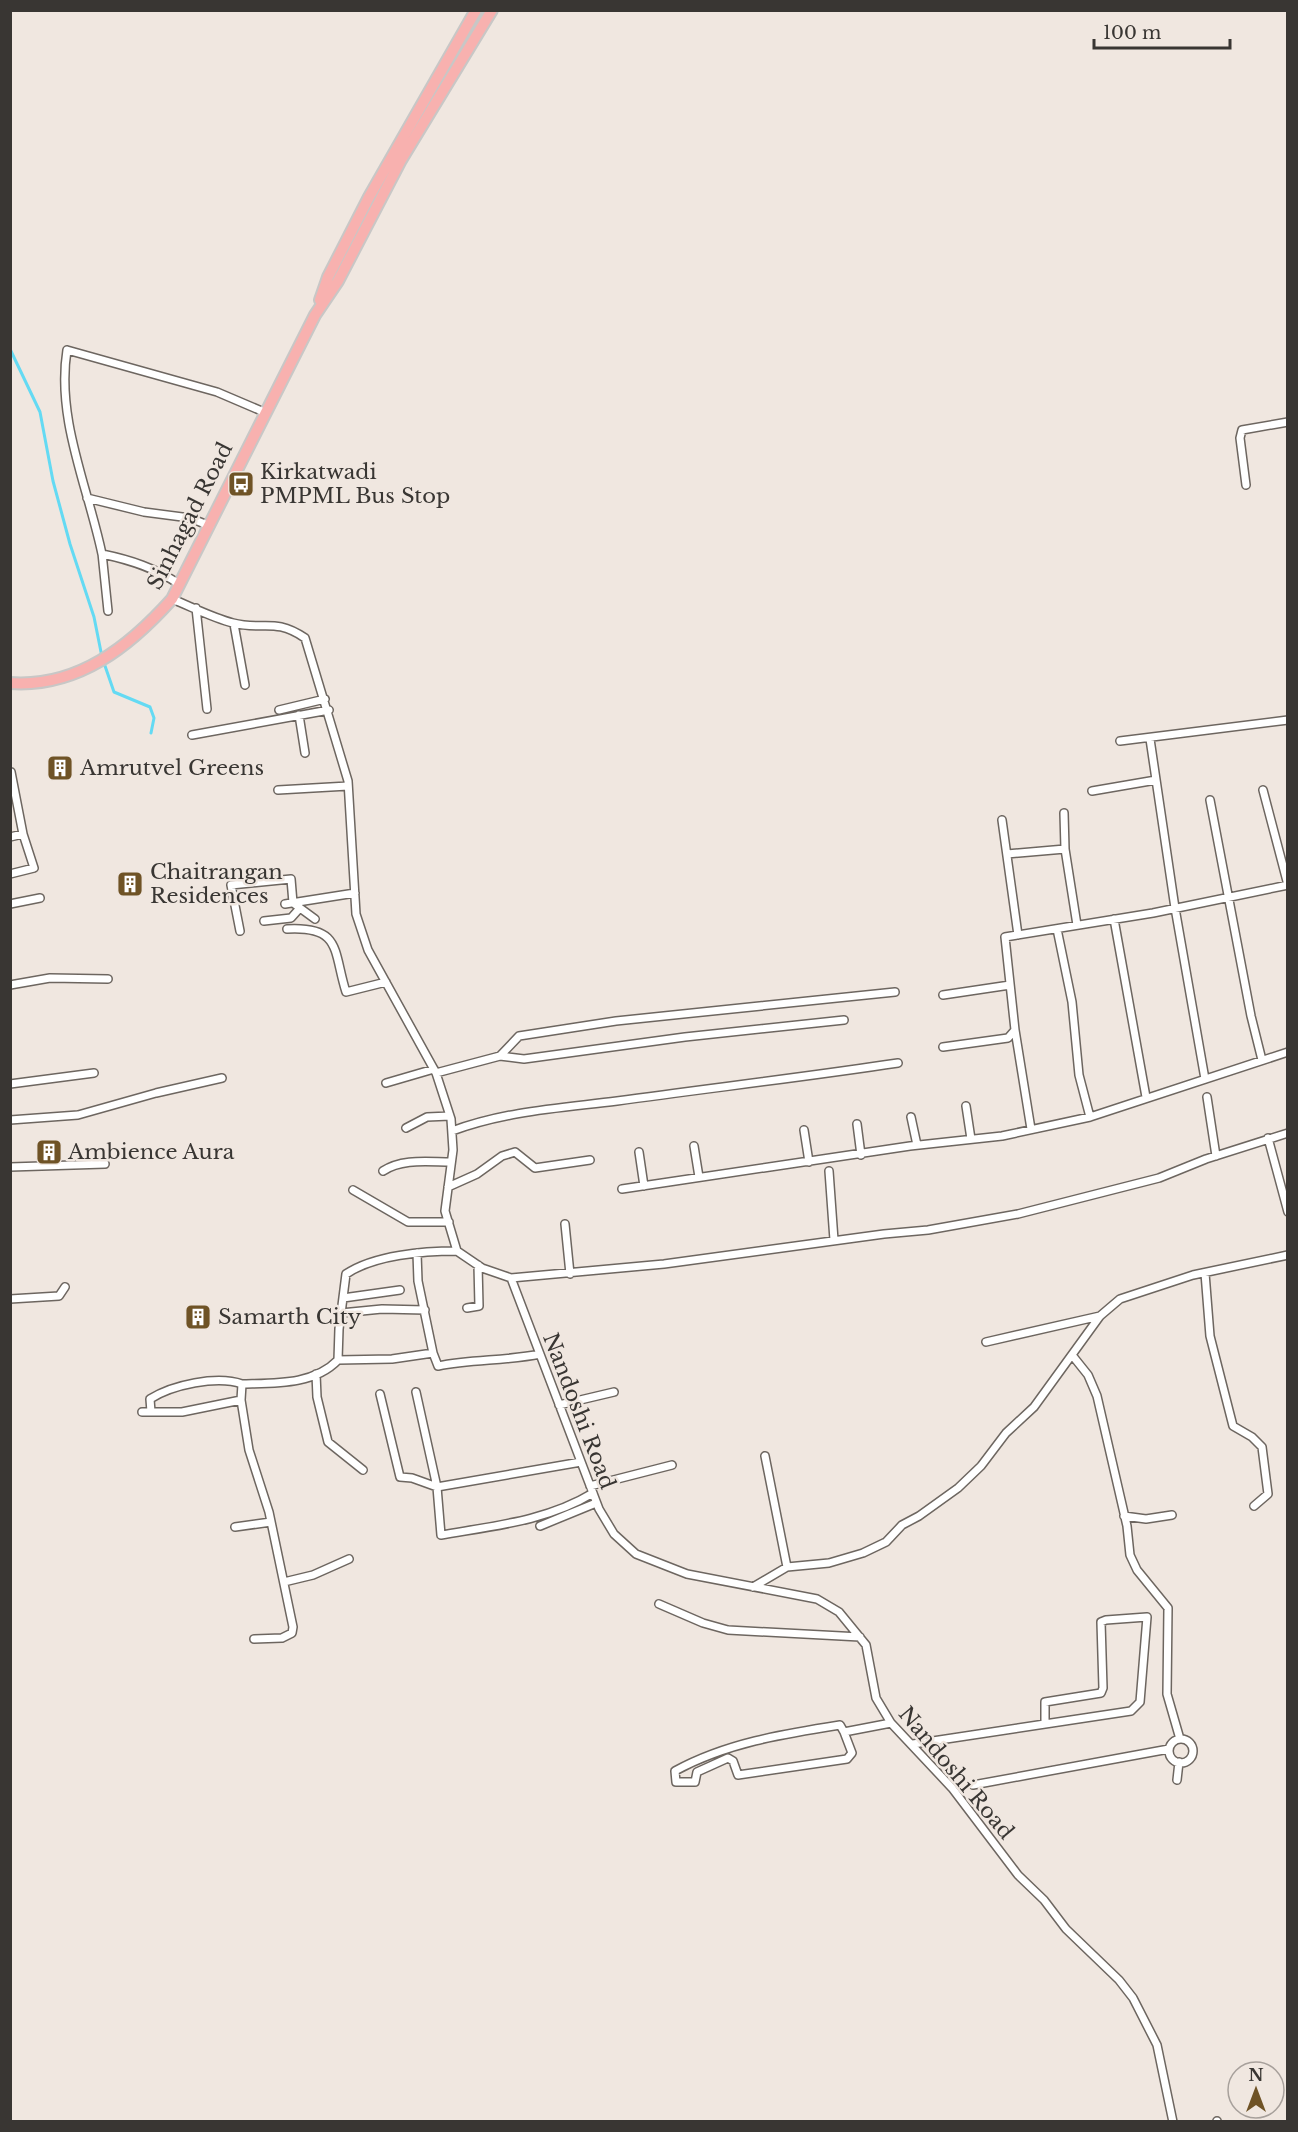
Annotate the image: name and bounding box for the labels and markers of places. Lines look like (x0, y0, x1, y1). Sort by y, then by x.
place label: Kirkatwadi PMPML Bus Stop (260, 459, 450, 509)
bus stop icon: Kirkatwadi PMPML Bus Stop (226, 469, 256, 499)
building icon: Amrutvel Greens (45, 753, 75, 783)
place label: Amrutvel Greens (79, 755, 264, 781)
place label: Chaitrangan Residences (150, 859, 283, 909)
building icon: Chaitrangan Residences (115, 869, 145, 899)
building icon: Ambience Aura (34, 1137, 64, 1167)
place label: Ambience Aura (67, 1139, 235, 1165)
building icon: Samarth City (183, 1302, 213, 1332)
place label: Samarth City (218, 1304, 362, 1330)

